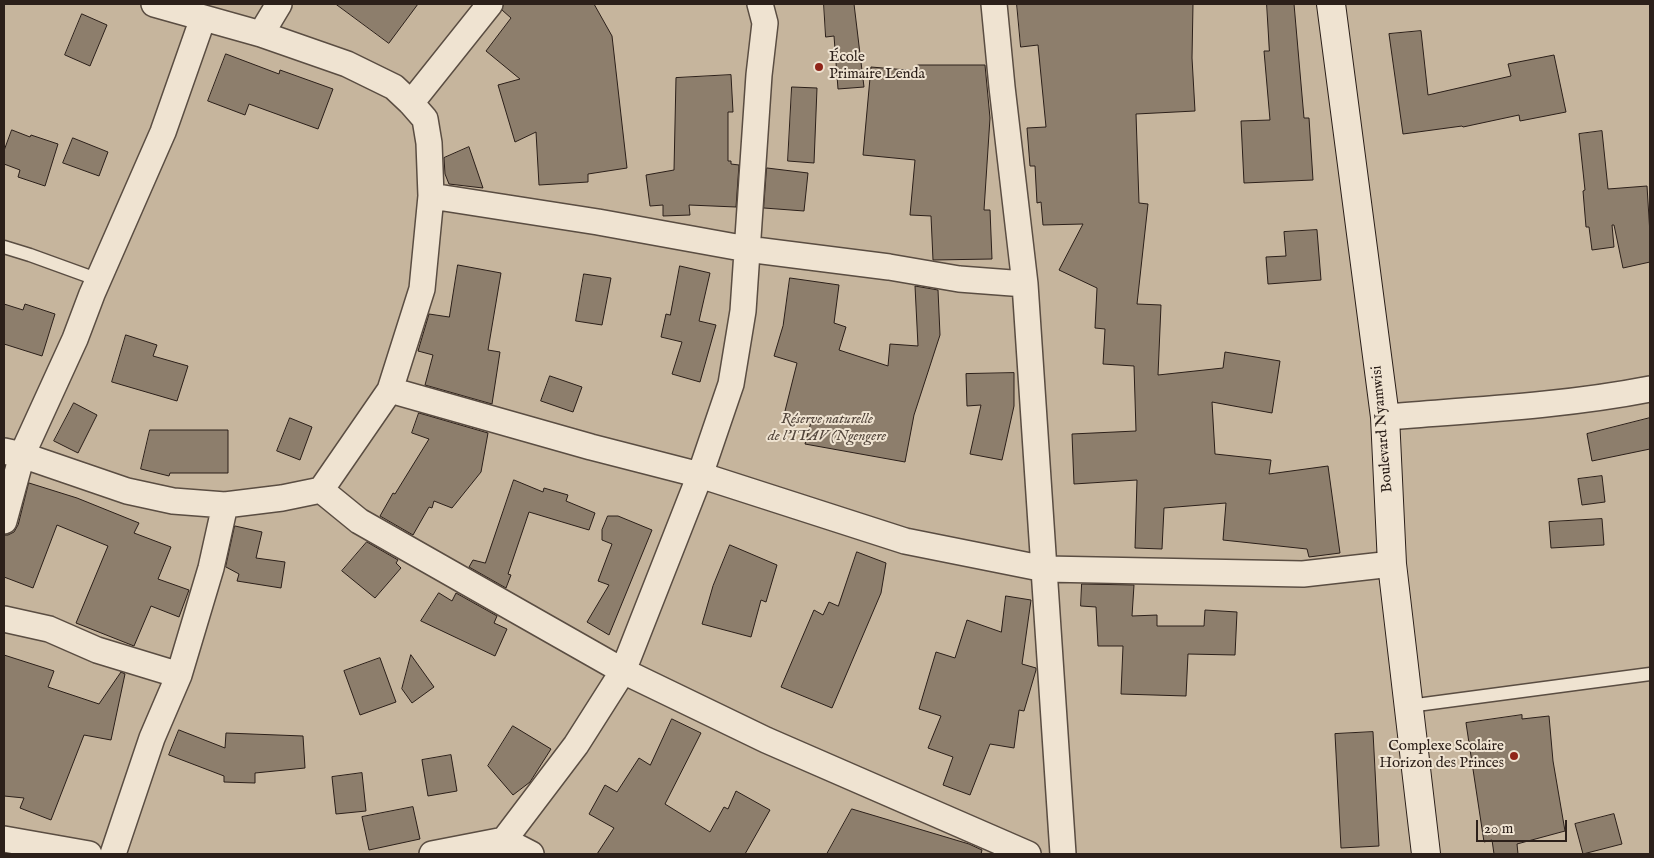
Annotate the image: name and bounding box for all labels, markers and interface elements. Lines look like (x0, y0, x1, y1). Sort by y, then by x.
place label: École Primaire Lenda (829, 49, 925, 84)
marker: École Primaire Lenda (813, 61, 825, 73)
street label: Boulevard Nyamwisi (1368, 365, 1398, 493)
park label: Réserve naturelle de l'ITAV (Ngengere (768, 411, 886, 446)
place label: Complexe Scolaire Horizon des Princes (1379, 738, 1504, 773)
marker: Complexe Scolaire Horizon des Princes (1508, 750, 1520, 762)
scale bar (1479, 810, 1570, 842)
text: 20 m (1484, 819, 1513, 838)

